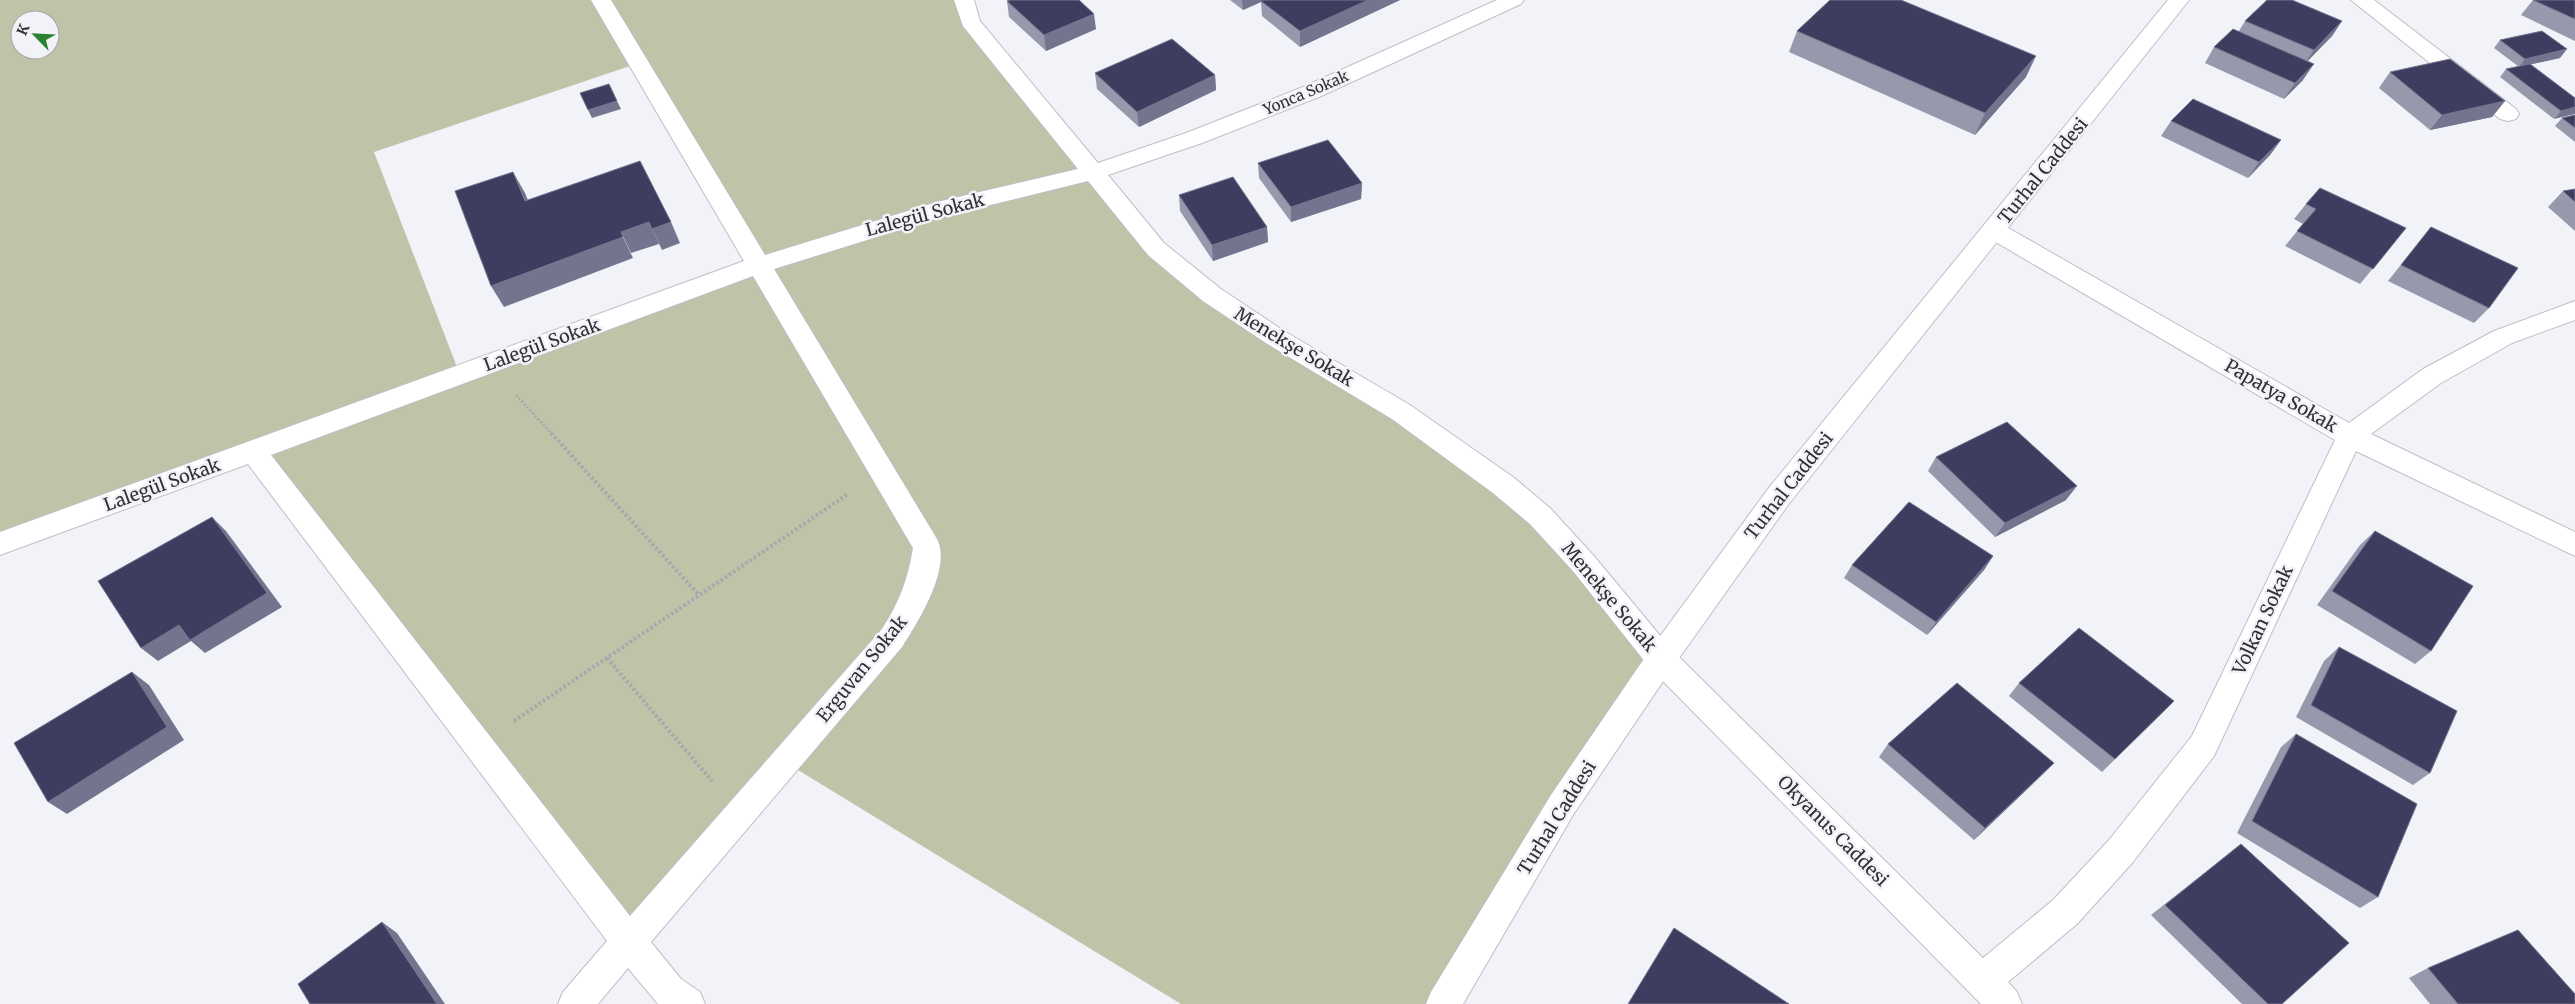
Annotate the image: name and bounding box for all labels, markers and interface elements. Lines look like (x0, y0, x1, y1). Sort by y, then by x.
north arrow (10, 10, 60, 60)
text: K (13, 21, 34, 38)
street label: Yonca Sokak (1259, 66, 1352, 119)
street label: Turhal Caddesi (1993, 113, 2093, 229)
street label: Lalegül Sokak (863, 187, 987, 241)
street label: Menekşe Sokak (1230, 302, 1359, 392)
street label: Lalegül Sokak (480, 313, 604, 376)
street label: Papatya Sokak (2221, 354, 2342, 437)
street label: Turhal Caddesi (1739, 427, 1838, 544)
street label: Lalegül Sokak (100, 453, 224, 516)
street label: Menekşe Sokak (1557, 537, 1662, 657)
street label: Volkan Sokak (2227, 561, 2298, 679)
street label: Erguvan Sokak (812, 610, 912, 727)
street label: Turhal Caddesi (1512, 756, 1601, 879)
street label: Okyanus Caddesi (1773, 770, 1894, 891)

